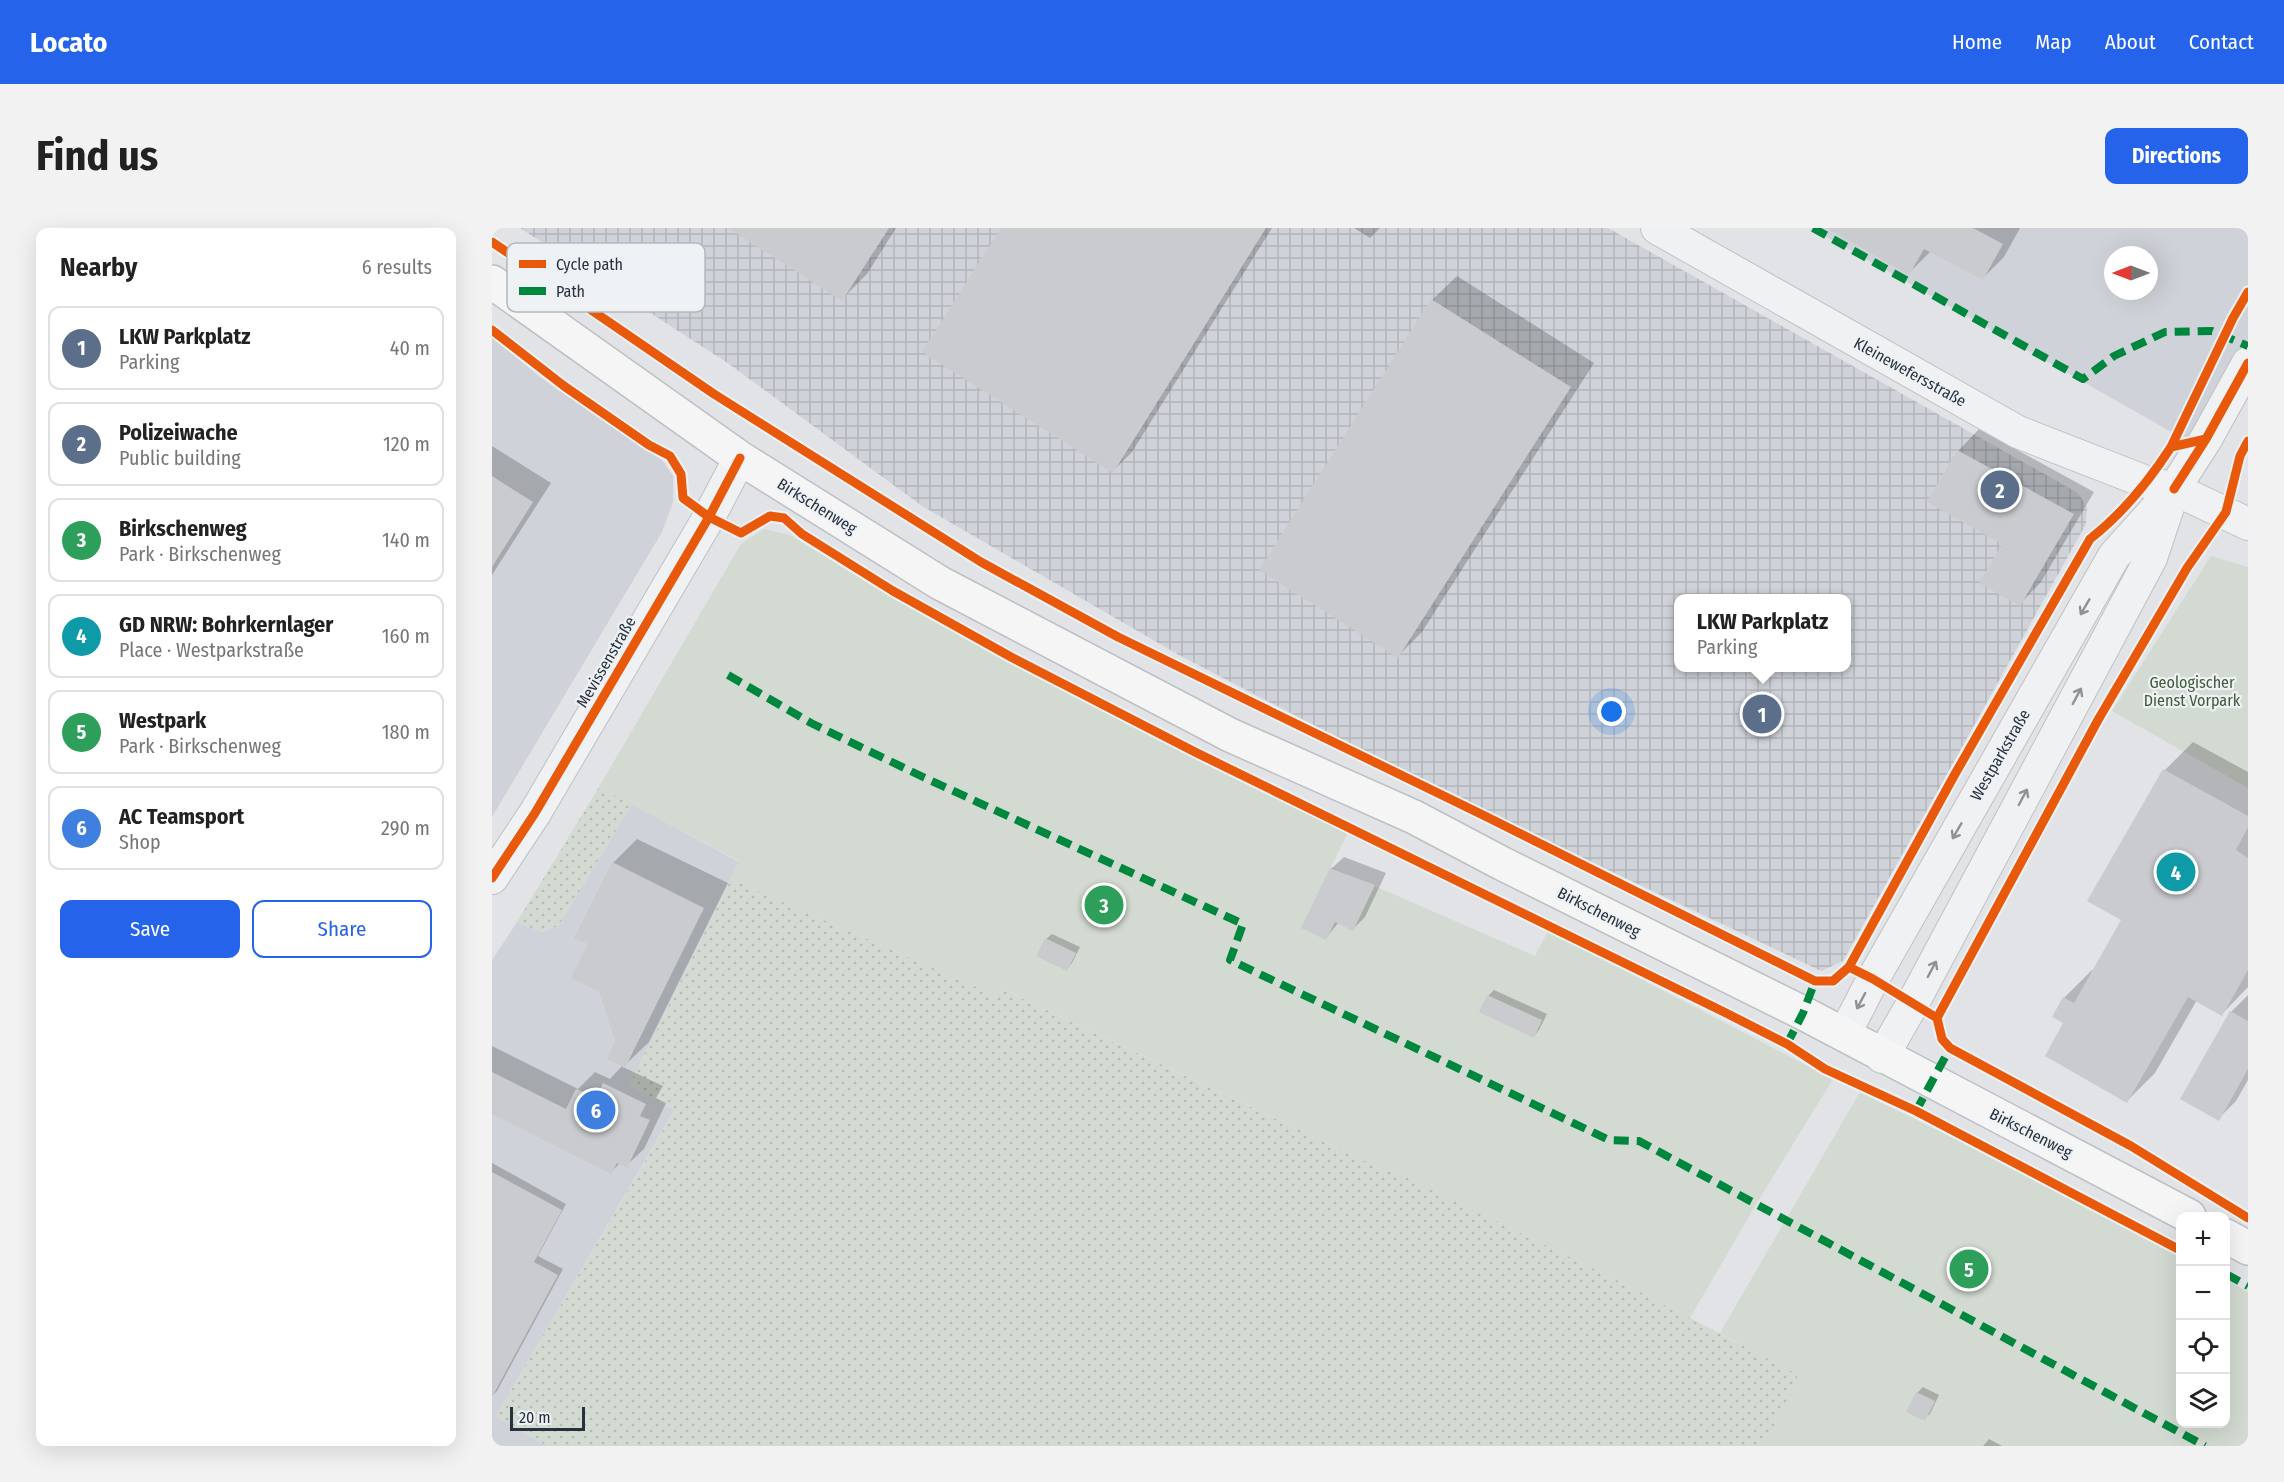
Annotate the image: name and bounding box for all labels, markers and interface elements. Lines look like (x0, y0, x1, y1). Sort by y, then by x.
text: Locato (30, 26, 108, 59)
text: Home (1952, 29, 2002, 55)
text: Map (2035, 29, 2072, 55)
text: About (2105, 29, 2156, 55)
text: Contact (2189, 29, 2254, 55)
button: Directions (2105, 128, 2248, 184)
text: Find us (36, 131, 158, 181)
legend (507, 243, 705, 312)
north arrow (2104, 246, 2158, 300)
text: Nearby (60, 252, 137, 283)
text: 6 results (362, 255, 432, 279)
text: Cycle path (556, 255, 623, 274)
text: Path (556, 282, 585, 301)
text: LKW Parkplatz (119, 323, 250, 350)
street label: Kleinewefersstraße (1851, 333, 1970, 411)
text: 1 (77, 336, 86, 360)
text: 40 m (390, 336, 430, 360)
text: Parking (119, 350, 180, 374)
text: Polizeiwache (119, 419, 238, 446)
text: 2 (77, 432, 86, 456)
text: 120 m (383, 432, 430, 456)
text: Public building (119, 446, 241, 470)
pin: 2 (1980, 468, 2020, 512)
street label: Birkschenweg (774, 474, 861, 538)
text: Birkschenweg (119, 515, 247, 542)
text: 3 (77, 528, 86, 552)
text: 140 m (382, 528, 430, 552)
text: Park · Birkschenweg (119, 542, 281, 566)
popup (1674, 594, 1851, 672)
one-way arrow (2079, 598, 2091, 615)
text: LKW Parkplatz (1697, 608, 1828, 635)
text: GD NRW: Bohrkernlager (119, 611, 333, 638)
street label: Mevissenstraße (572, 613, 640, 711)
text: 4 (76, 624, 87, 648)
text: 160 m (382, 624, 430, 648)
text: Parking (1697, 635, 1757, 659)
text: Place · Westparkstraße (119, 638, 304, 662)
park label: Geologischer Dienst Vorpark (2144, 673, 2241, 710)
one-way arrow (2072, 688, 2083, 706)
pin: 1 (1742, 692, 1782, 736)
your location (1597, 697, 1626, 726)
street label: Westparkstraße (1966, 706, 2034, 804)
text: Westpark (119, 707, 206, 734)
text: 5 (77, 720, 86, 744)
text: 180 m (382, 720, 430, 744)
text: Park · Birkschenweg (119, 734, 281, 758)
one-way arrow (2018, 788, 2029, 806)
text: AC Teamsport (119, 803, 244, 830)
text: 6 (76, 816, 87, 840)
text: 290 m (381, 816, 430, 840)
one-way arrow (1951, 822, 1963, 839)
text: Shop (119, 830, 161, 854)
pin: 4 (2156, 850, 2196, 894)
pin: 3 (1084, 882, 1124, 928)
street label: Birkschenweg (1555, 883, 1644, 941)
button: Save (60, 900, 240, 958)
button: Share (252, 900, 432, 958)
one-way arrow (1926, 960, 1938, 978)
one-way arrow (1855, 992, 1867, 1010)
pin: 6 (576, 1088, 616, 1132)
street label: Birkschenweg (1987, 1104, 2076, 1162)
map controls (2176, 1212, 2230, 1428)
button: + (2176, 1212, 2230, 1266)
pin: 5 (1950, 1246, 1988, 1292)
button: − (2176, 1266, 2230, 1320)
button: locate (2176, 1320, 2230, 1374)
button: layers (2176, 1374, 2230, 1428)
scale bar (510, 1404, 585, 1432)
text: 20 m (519, 1408, 550, 1427)

